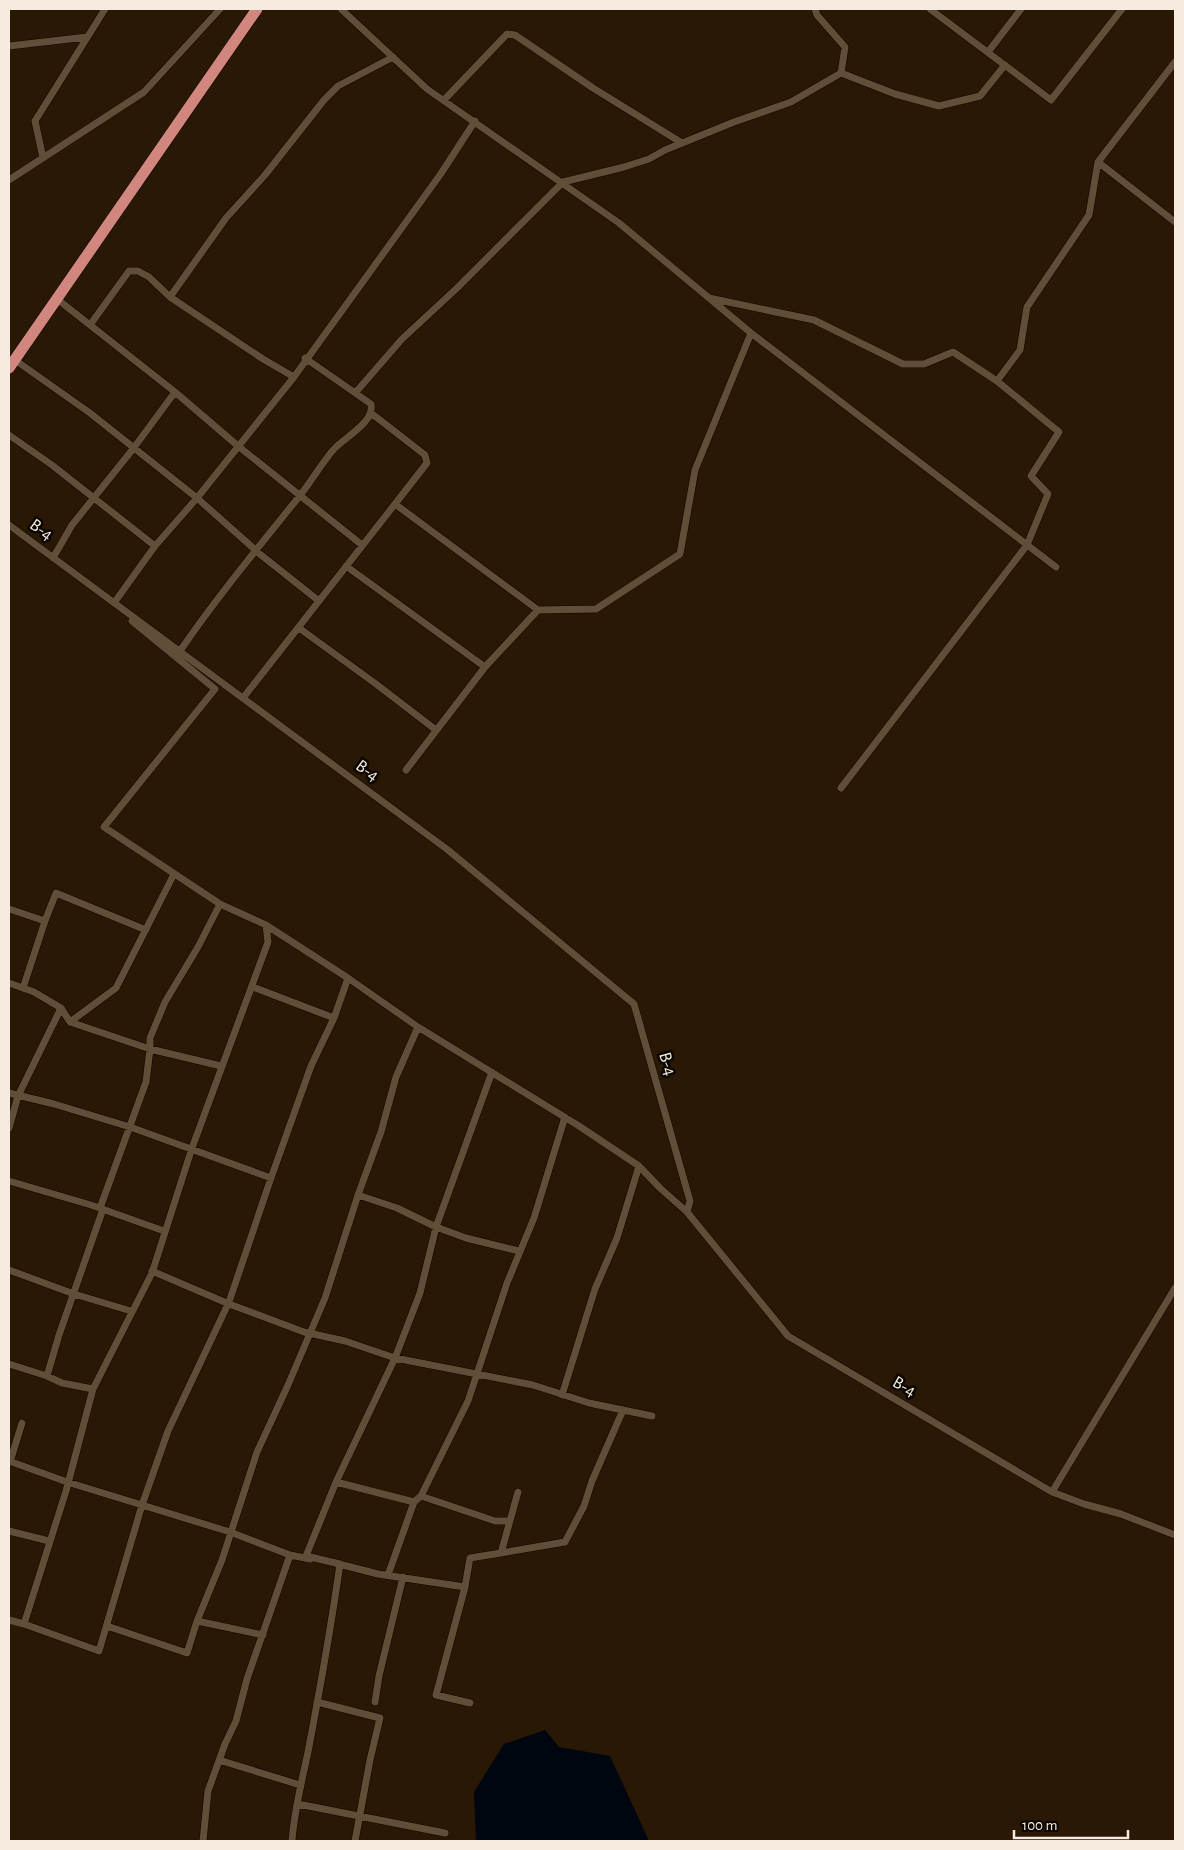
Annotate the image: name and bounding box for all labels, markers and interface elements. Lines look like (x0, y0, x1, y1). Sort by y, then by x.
street label: B-4 (26, 516, 56, 544)
street label: B-4 (352, 757, 382, 785)
street label: B-4 (655, 1050, 679, 1078)
street label: B-4 (889, 1373, 919, 1401)
scale bar (1014, 1808, 1128, 1840)
text: 100 m (1022, 1818, 1057, 1833)

